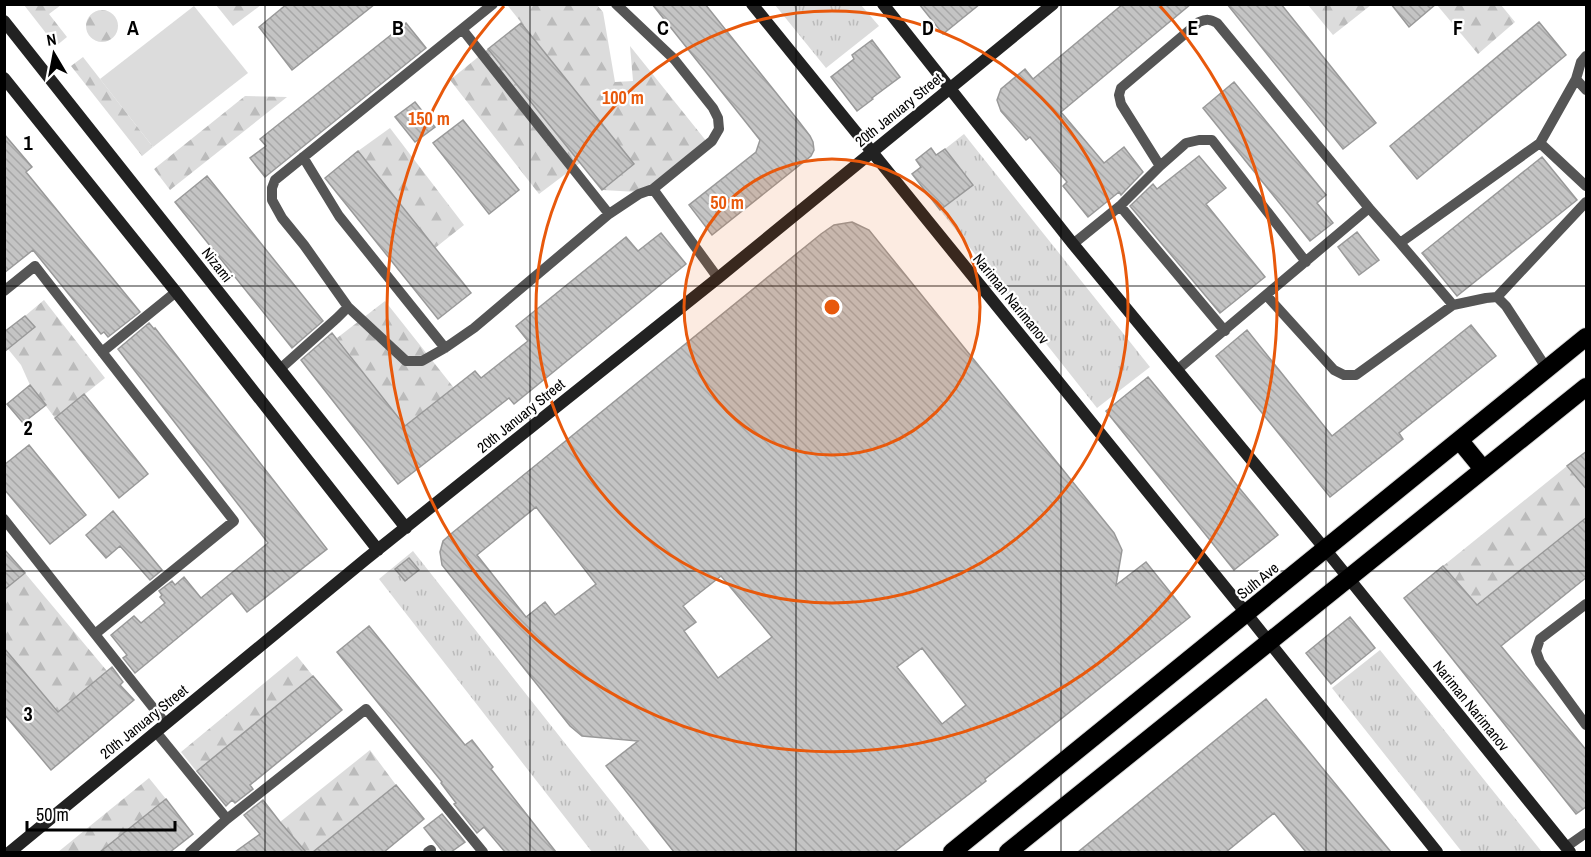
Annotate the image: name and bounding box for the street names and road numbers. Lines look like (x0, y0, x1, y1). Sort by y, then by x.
street label: 20th January Street (850, 67, 947, 152)
street label: Nizami (197, 243, 238, 287)
street label: Nariman Narimanov (968, 249, 1055, 349)
street label: 20th January Street (472, 373, 569, 458)
street label: Sulh Ave (1232, 557, 1283, 604)
street label: Nariman Narimanov (1428, 656, 1515, 756)
street label: 20th January Street (95, 679, 192, 764)

